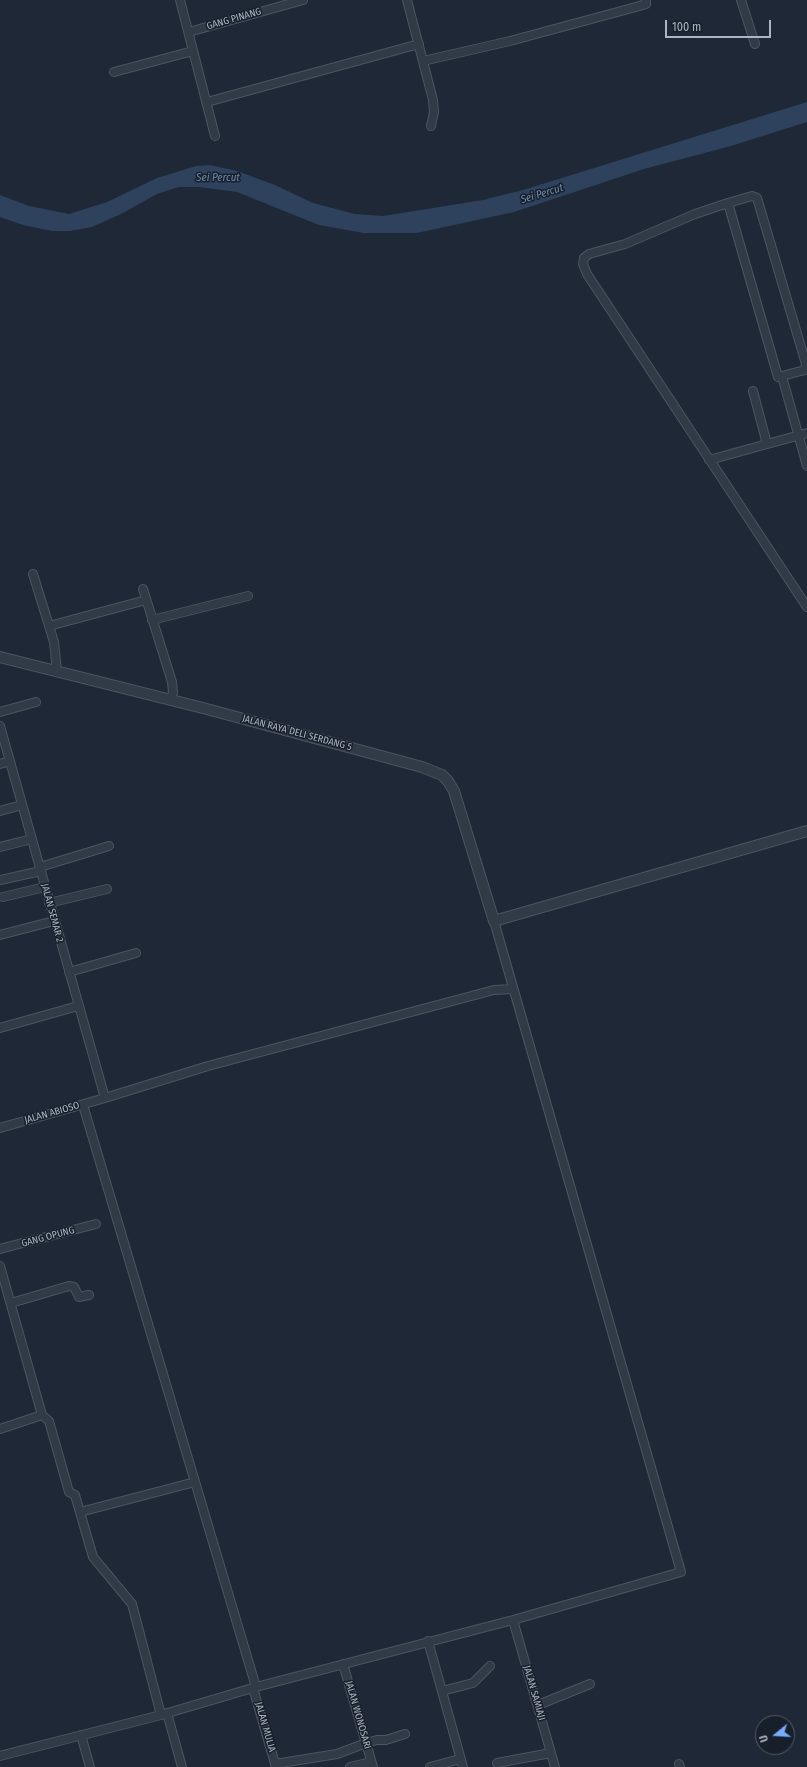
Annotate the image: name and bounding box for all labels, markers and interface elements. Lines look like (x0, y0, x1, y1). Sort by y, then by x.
street label: GANG PINANG (205, 5, 263, 33)
scale bar (667, 12, 773, 38)
text: 100 m (672, 20, 701, 34)
water label: Sei Percut (196, 171, 240, 185)
water label: Sei Percut (519, 181, 565, 207)
street label: JALAN RAYA DELI SERDANG 5 (241, 713, 353, 753)
street label: JALAN SEMAR 2 (38, 882, 66, 944)
street label: JALAN ABIOSO (23, 1099, 81, 1127)
street label: GANG OPUNG (20, 1224, 76, 1250)
street label: JALAN SAMIAJI (520, 1664, 548, 1722)
street label: JALAN WONOSARI (343, 1679, 373, 1751)
street label: JALAN MULIA (252, 1701, 278, 1753)
north arrow (755, 1715, 795, 1755)
text: U (757, 1733, 771, 1744)

